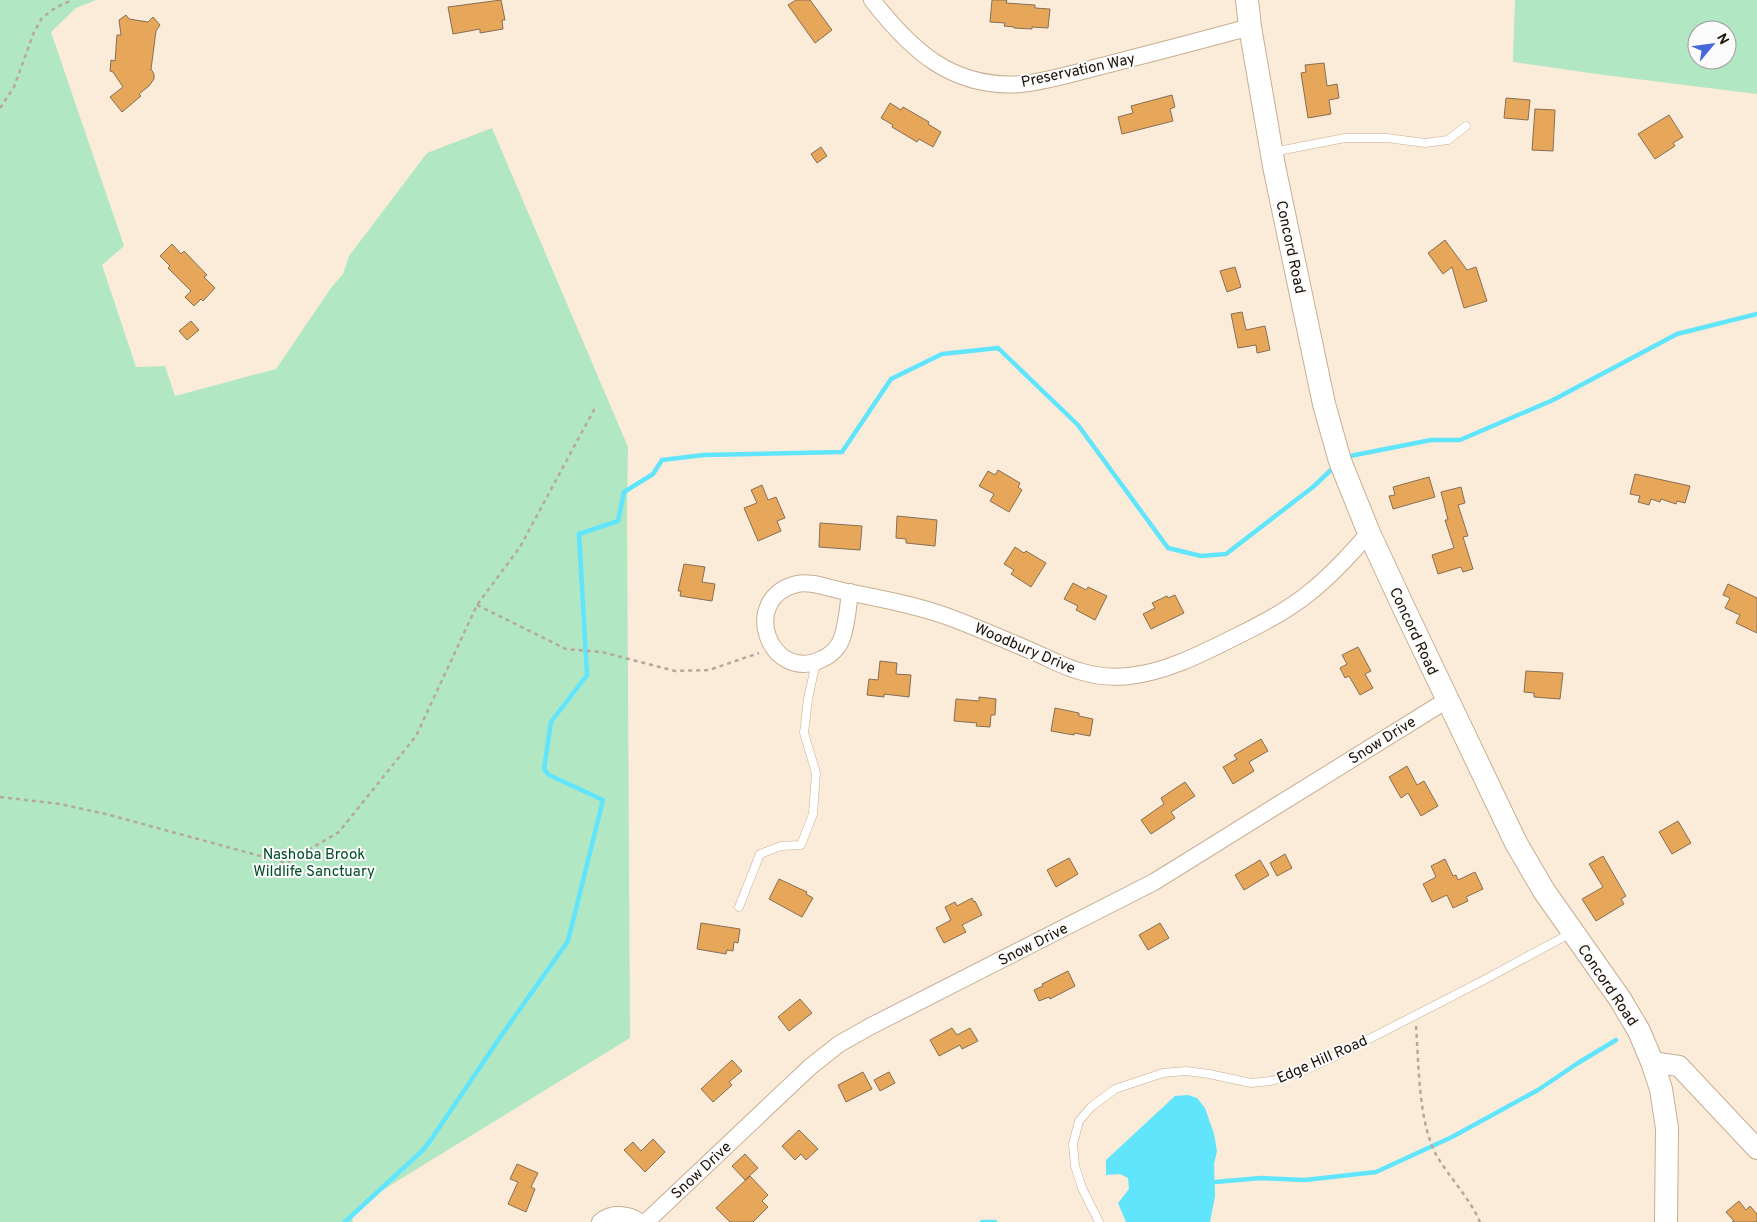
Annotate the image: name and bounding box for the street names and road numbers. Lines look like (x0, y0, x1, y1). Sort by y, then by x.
street label: Preservation Way (1020, 50, 1137, 93)
street label: Concord Road (1270, 199, 1309, 296)
street label: Concord Road (1384, 585, 1441, 679)
street label: Woodbury Drive (971, 620, 1078, 679)
street label: Snow Drive (1346, 713, 1420, 769)
street label: Snow Drive (996, 920, 1072, 971)
street label: Concord Road (1572, 941, 1641, 1030)
street label: Edge Hill Road (1274, 1032, 1371, 1089)
street label: Snow Drive (668, 1138, 736, 1204)

